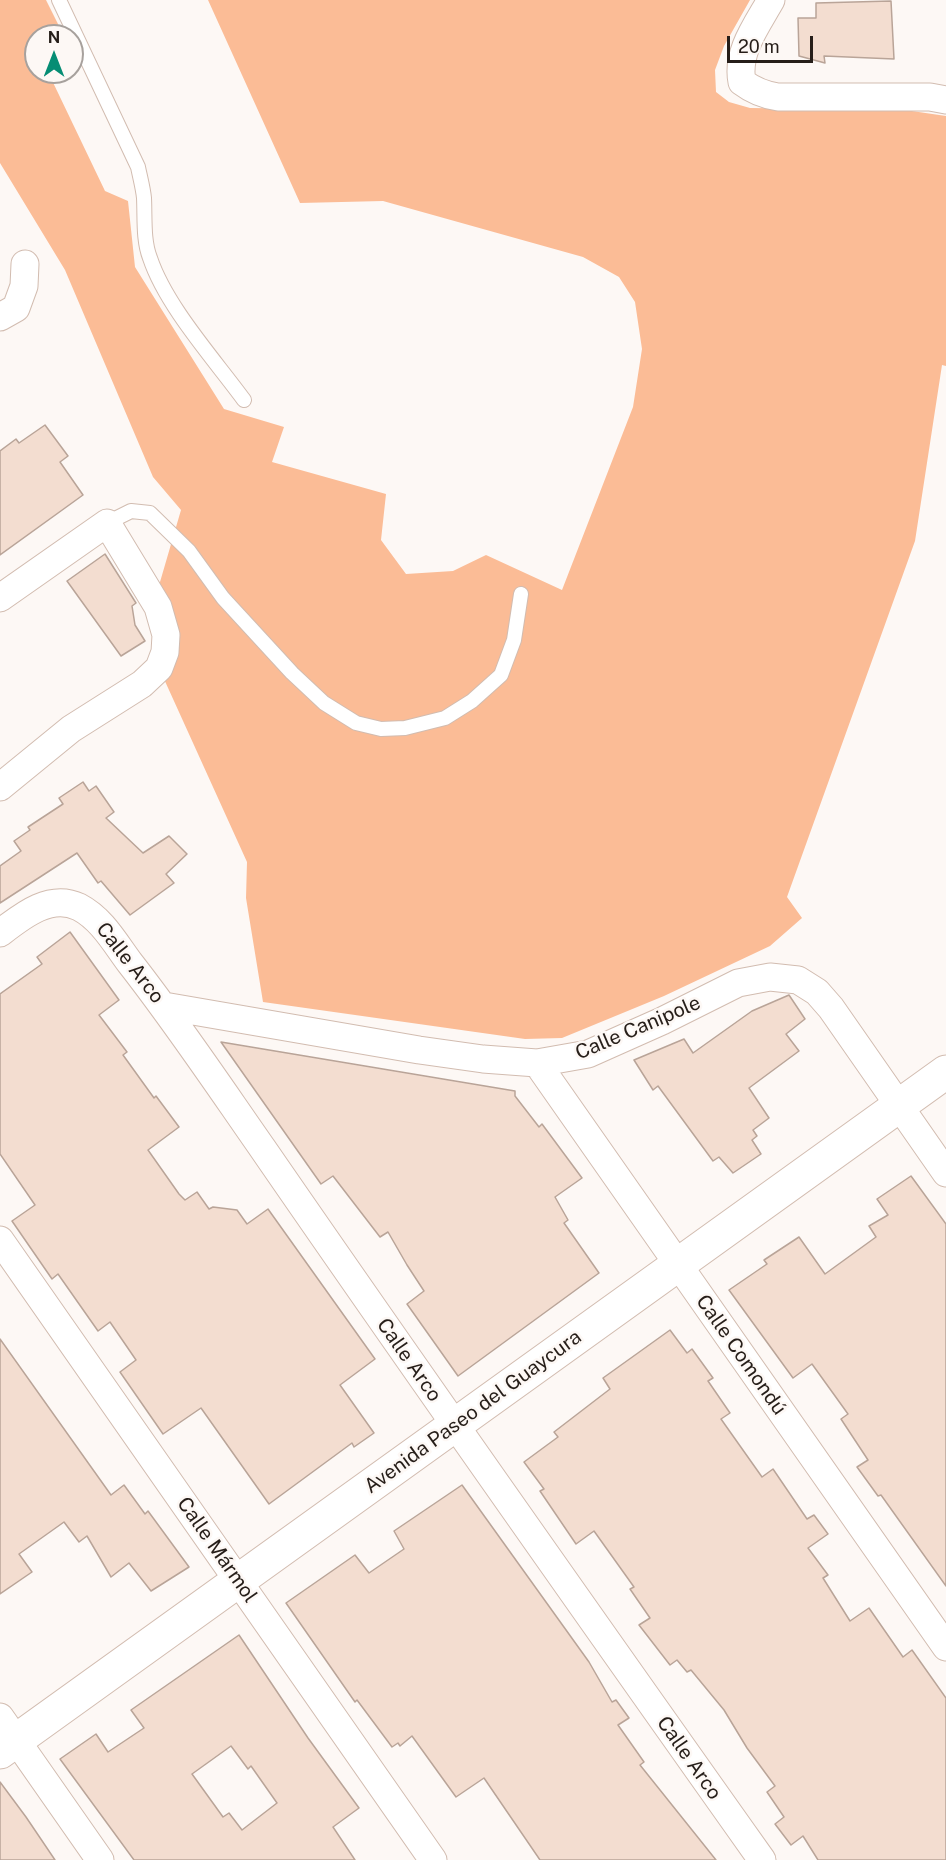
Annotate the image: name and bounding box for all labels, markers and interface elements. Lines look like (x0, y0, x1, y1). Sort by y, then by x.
north arrow (24, 24, 84, 84)
scale bar (730, 24, 816, 62)
text: N (48, 28, 60, 47)
text: 20 m (738, 36, 780, 57)
street label: Calle Arco (91, 918, 169, 1008)
street label: Calle Canipole (572, 991, 704, 1065)
street label: Calle Comondú (691, 1290, 791, 1420)
street label: Calle Arco (372, 1314, 446, 1406)
street label: Avenida Paseo del Guaycura (360, 1325, 586, 1499)
street label: Calle Mármol (172, 1493, 262, 1607)
street label: Calle Arco (652, 1712, 726, 1804)

